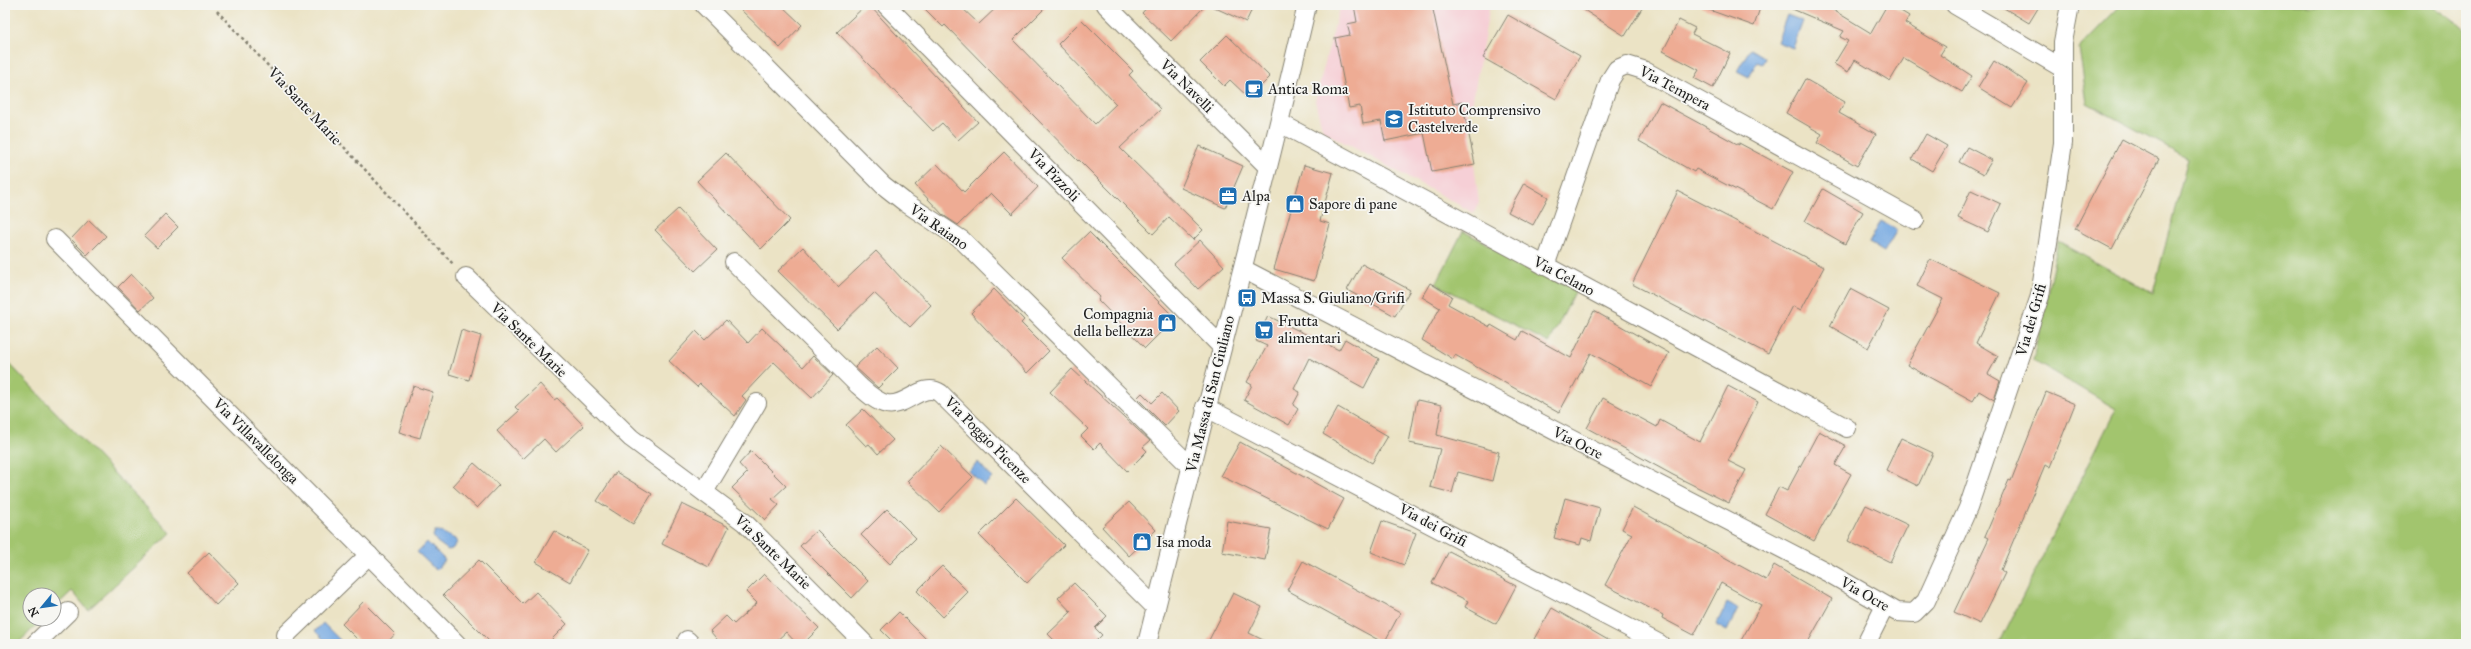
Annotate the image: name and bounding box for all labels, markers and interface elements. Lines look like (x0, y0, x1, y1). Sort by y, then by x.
street label: Via Navelli (1156, 55, 1217, 116)
street label: Via Tempera (1636, 61, 1714, 115)
street label: Via Sante Marie (264, 63, 346, 149)
cafe icon: Antica Roma (1243, 78, 1265, 100)
place label: Antica Roma (1267, 80, 1349, 98)
place label: Istituto Comprensivo Castelverde (1408, 101, 1541, 136)
school or university icon: Istituto Comprensivo Castelverde (1383, 108, 1405, 130)
street label: Via Pizzoli (1024, 144, 1084, 205)
office icon: Alpa (1217, 185, 1239, 207)
place label: Alpa (1241, 187, 1271, 205)
shop icon: Sapore di pane (1284, 193, 1306, 215)
place label: Sapore di pane (1309, 195, 1397, 213)
street label: Via Raiano (905, 200, 972, 254)
street label: Via Celano (1529, 252, 1598, 300)
street label: Via dei Grifi (2012, 281, 2050, 359)
bus stop icon: Massa S. Giuliano/Grifi (1236, 287, 1258, 309)
place label: Massa S. Giuliano/Grifi (1261, 289, 1405, 307)
street label: Via Sante Marie (486, 298, 571, 381)
place label: Compagnia della bellezza (1073, 305, 1154, 340)
shop icon: Compagnia della bellezza (1156, 312, 1178, 334)
place label: Frutta alimentari (1278, 312, 1341, 347)
street label: Via Massa di San Giuliano (1182, 313, 1238, 475)
supermarket icon: Frutta alimentari (1253, 319, 1275, 341)
street label: Via Poggio Picenze (940, 392, 1035, 487)
street label: Via Villavallelonga (209, 394, 303, 488)
street label: Via Ocre (1549, 422, 1606, 463)
street label: Via dei Grifi (1395, 499, 1470, 551)
street label: Via Sante Marie (730, 510, 815, 593)
shop icon: Isa moda (1131, 531, 1153, 553)
place label: Isa moda (1156, 533, 1212, 551)
street label: Via Ocre (1836, 572, 1893, 615)
north arrow (22, 587, 62, 627)
text: N (25, 604, 42, 619)

